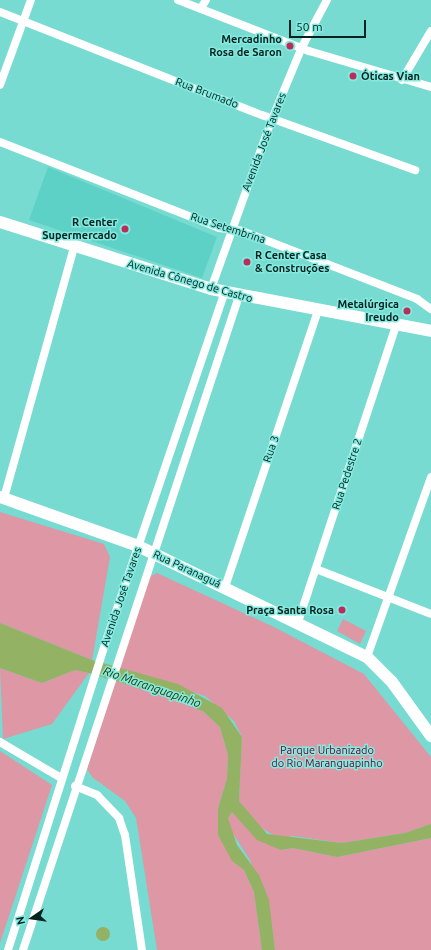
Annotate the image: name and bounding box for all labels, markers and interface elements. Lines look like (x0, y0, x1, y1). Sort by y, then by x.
scale bar (291, 12, 368, 38)
text: 50 m (296, 20, 323, 33)
place label: Mercadinho Rosa de Saron (209, 33, 282, 59)
marker: Mercadinho Rosa de Saron (285, 41, 295, 51)
place label: Óticas Vian (361, 69, 420, 83)
marker: Óticas Vian (348, 71, 358, 81)
street label: Rua Brumado (173, 75, 241, 111)
street label: Avenida José Tavares (239, 91, 289, 193)
street label: Rua Setembrina (189, 210, 267, 246)
place label: R Center Supermercado (42, 216, 117, 242)
marker: R Center Supermercado (120, 224, 130, 234)
place label: R Center Casa & Construções (255, 249, 329, 275)
street label: Avenida Cônego de Castro (126, 257, 254, 305)
marker: R Center Casa & Construções (242, 257, 252, 267)
place label: Metalúrgica Ireudo (337, 298, 399, 324)
marker: Metalúrgica Ireudo (402, 306, 412, 316)
street label: Rua 3 (260, 434, 282, 464)
street label: Rua Pedestre 2 (329, 437, 365, 511)
street label: Avenida José Tavares (98, 545, 144, 649)
street label: Rua Paranaguá (151, 547, 223, 591)
place label: Praça Santa Rosa (246, 603, 334, 617)
marker: Praça Santa Rosa (337, 605, 347, 615)
water label: Rio Maranguapinho (101, 663, 203, 711)
park label: Parque Urbanizado do Rio Maranguapinho (271, 744, 383, 770)
north arrow (12, 898, 52, 938)
text: N (14, 915, 27, 926)

